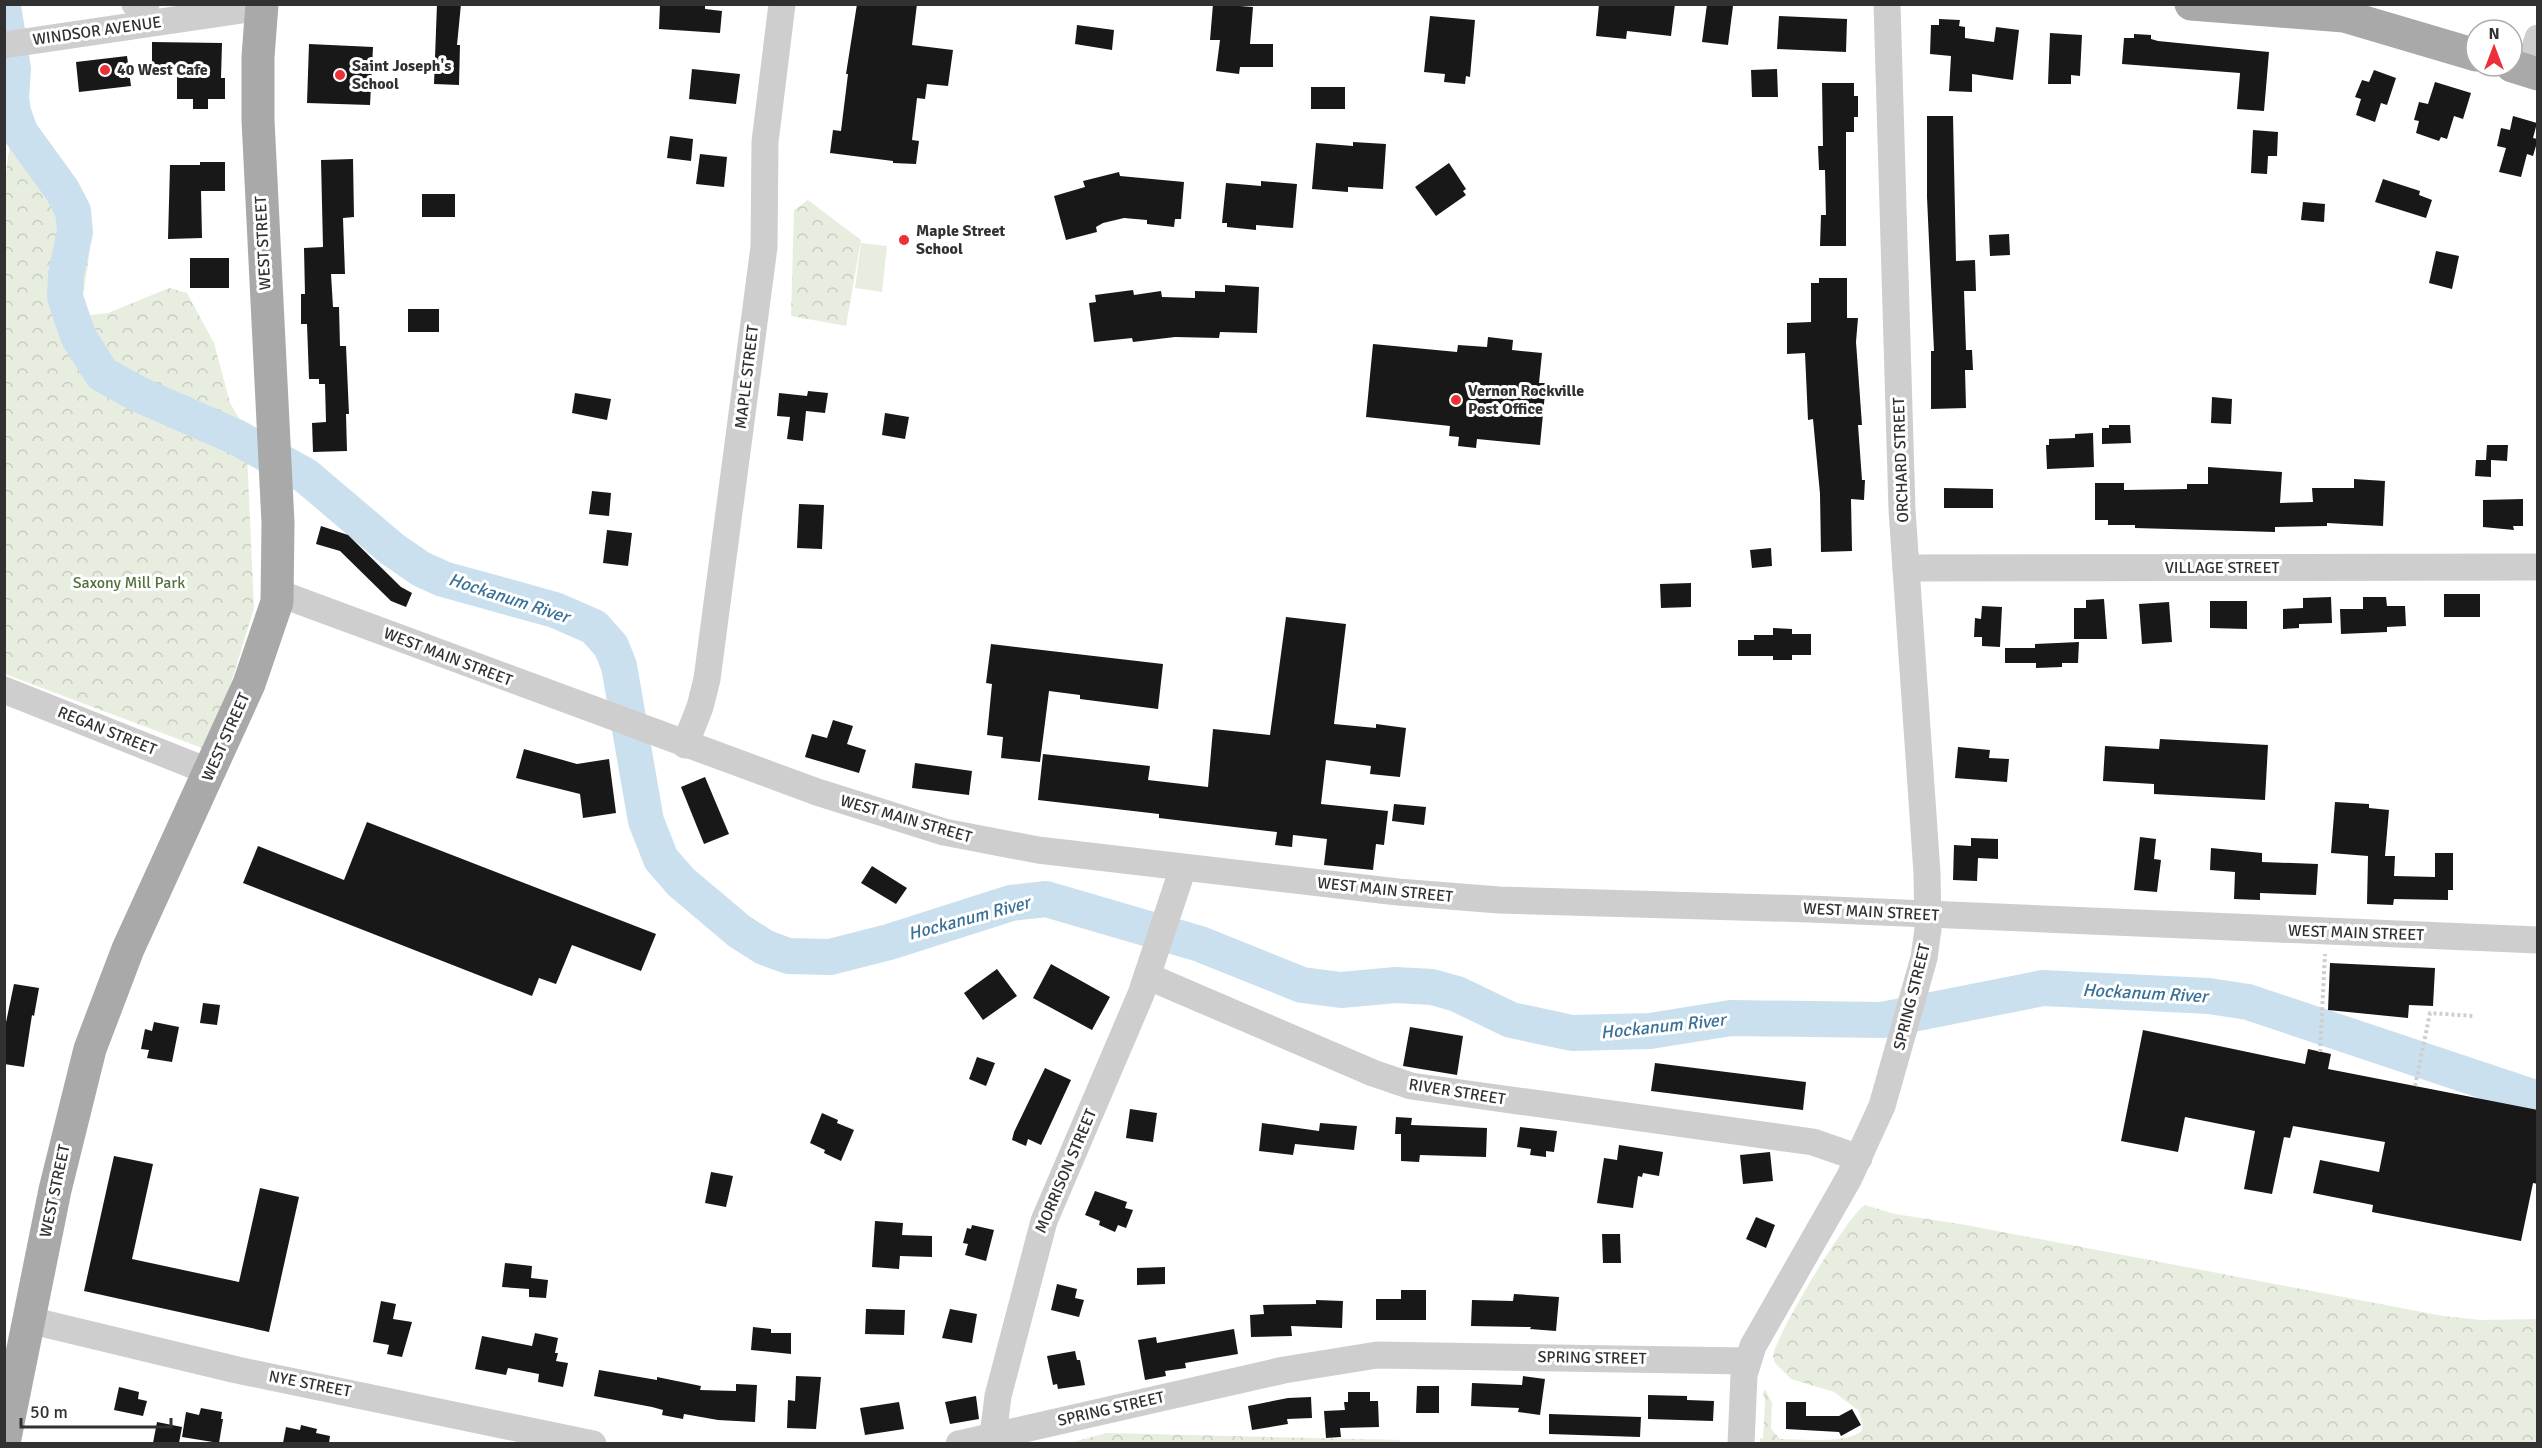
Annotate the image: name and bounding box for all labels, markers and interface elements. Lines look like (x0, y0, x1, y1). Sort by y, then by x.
street label: WINDSOR AVENUE (31, 12, 163, 50)
north arrow (2464, 18, 2524, 78)
text: N (2488, 24, 2500, 44)
place label: Saint Joseph's School (352, 56, 451, 94)
place label: 40 West Cafe (117, 60, 208, 80)
marker: 40 West Cafe (98, 63, 112, 77)
marker: Saint Joseph's School (333, 68, 347, 82)
street label: WEST STREET (251, 195, 275, 291)
place label: Maple Street School (916, 221, 1005, 259)
marker: Maple Street School (897, 233, 911, 247)
street label: MAPLE STREET (731, 324, 763, 430)
place label: Vernon Rockville Post Office (1468, 381, 1584, 419)
marker: Vernon Rockville Post Office (1449, 393, 1463, 407)
street label: ORCHARD STREET (1889, 397, 1913, 523)
street label: VILLAGE STREET (2165, 558, 2279, 578)
water label: Hockanum River (446, 568, 574, 629)
park label: Saxony Mill Park (73, 573, 185, 593)
street label: WEST MAIN STREET (381, 623, 515, 691)
street label: WEST STREET (198, 690, 254, 784)
street label: REGAN STREET (55, 702, 160, 760)
street label: WEST MAIN STREET (838, 791, 974, 847)
street label: WEST MAIN STREET (1316, 873, 1454, 907)
water label: Hockanum River (906, 891, 1035, 945)
street label: WEST MAIN STREET (1802, 898, 1940, 926)
street label: WEST MAIN STREET (2288, 921, 2425, 945)
street label: SPRING STREET (1889, 942, 1935, 1052)
water label: Hockanum River (2082, 979, 2210, 1007)
water label: Hockanum River (1600, 1008, 1729, 1043)
street label: RIVER STREET (1407, 1074, 1507, 1110)
street label: MORRISON STREET (1031, 1106, 1101, 1236)
street label: WEST STREET (35, 1143, 75, 1239)
street label: SPRING STREET (1537, 1347, 1647, 1369)
street label: NYE STREET (267, 1366, 353, 1402)
street label: SPRING STREET (1056, 1387, 1166, 1431)
scale bar (21, 1391, 171, 1429)
text: 50 m (30, 1401, 68, 1423)

